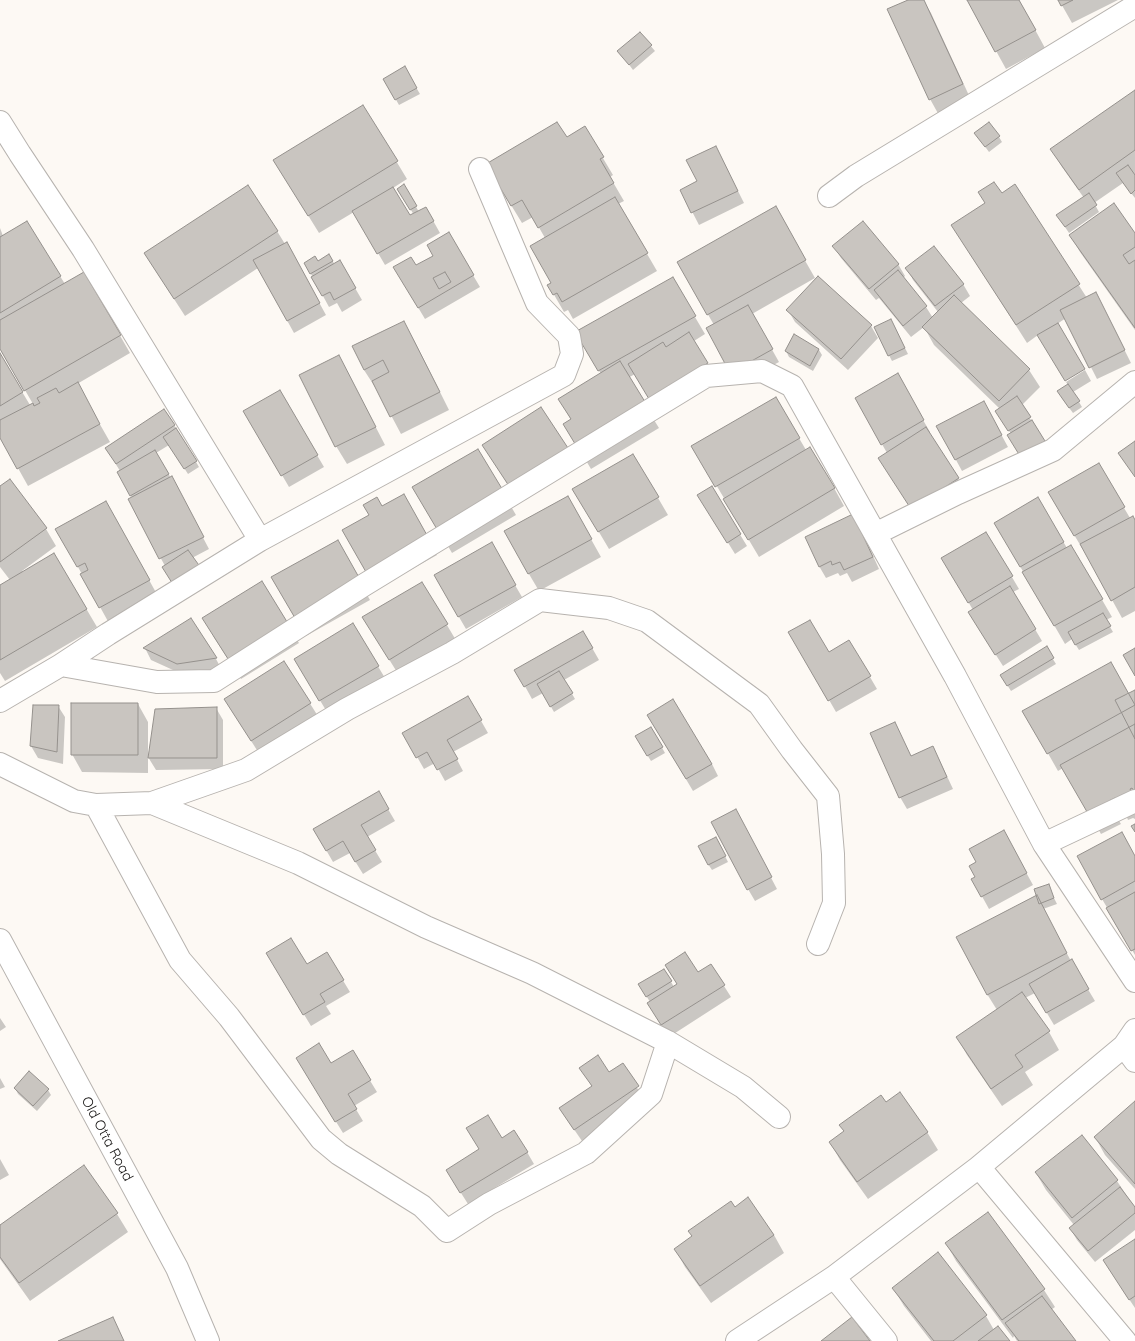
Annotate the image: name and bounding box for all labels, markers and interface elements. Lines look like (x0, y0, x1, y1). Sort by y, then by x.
street label: Old Otta Road (78, 1094, 136, 1184)

